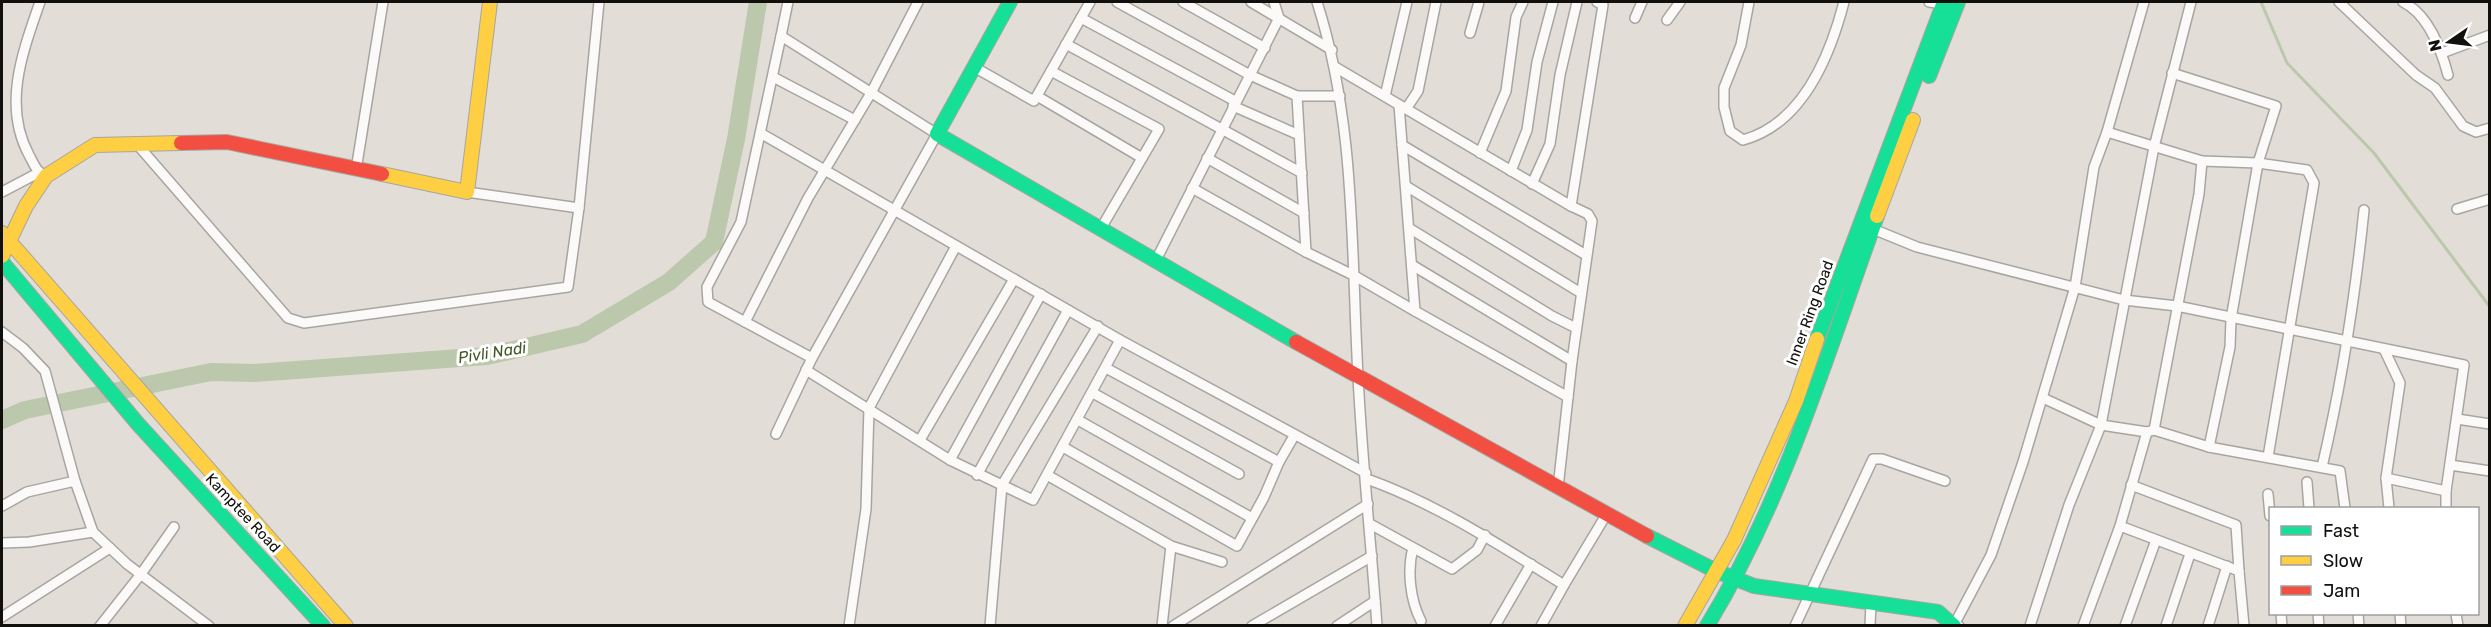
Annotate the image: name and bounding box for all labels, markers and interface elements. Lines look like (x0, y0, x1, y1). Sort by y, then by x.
north arrow (2419, 12, 2479, 72)
text: N (2424, 38, 2446, 53)
street label: Inner Ring Road (1783, 258, 1837, 368)
water label: Pivli Nadi (457, 338, 529, 367)
street label: Kamptee Road (202, 470, 284, 556)
legend (2269, 507, 2479, 615)
text: Fast (2323, 520, 2359, 542)
text: Slow (2323, 550, 2363, 572)
text: Jam (2323, 580, 2360, 602)

